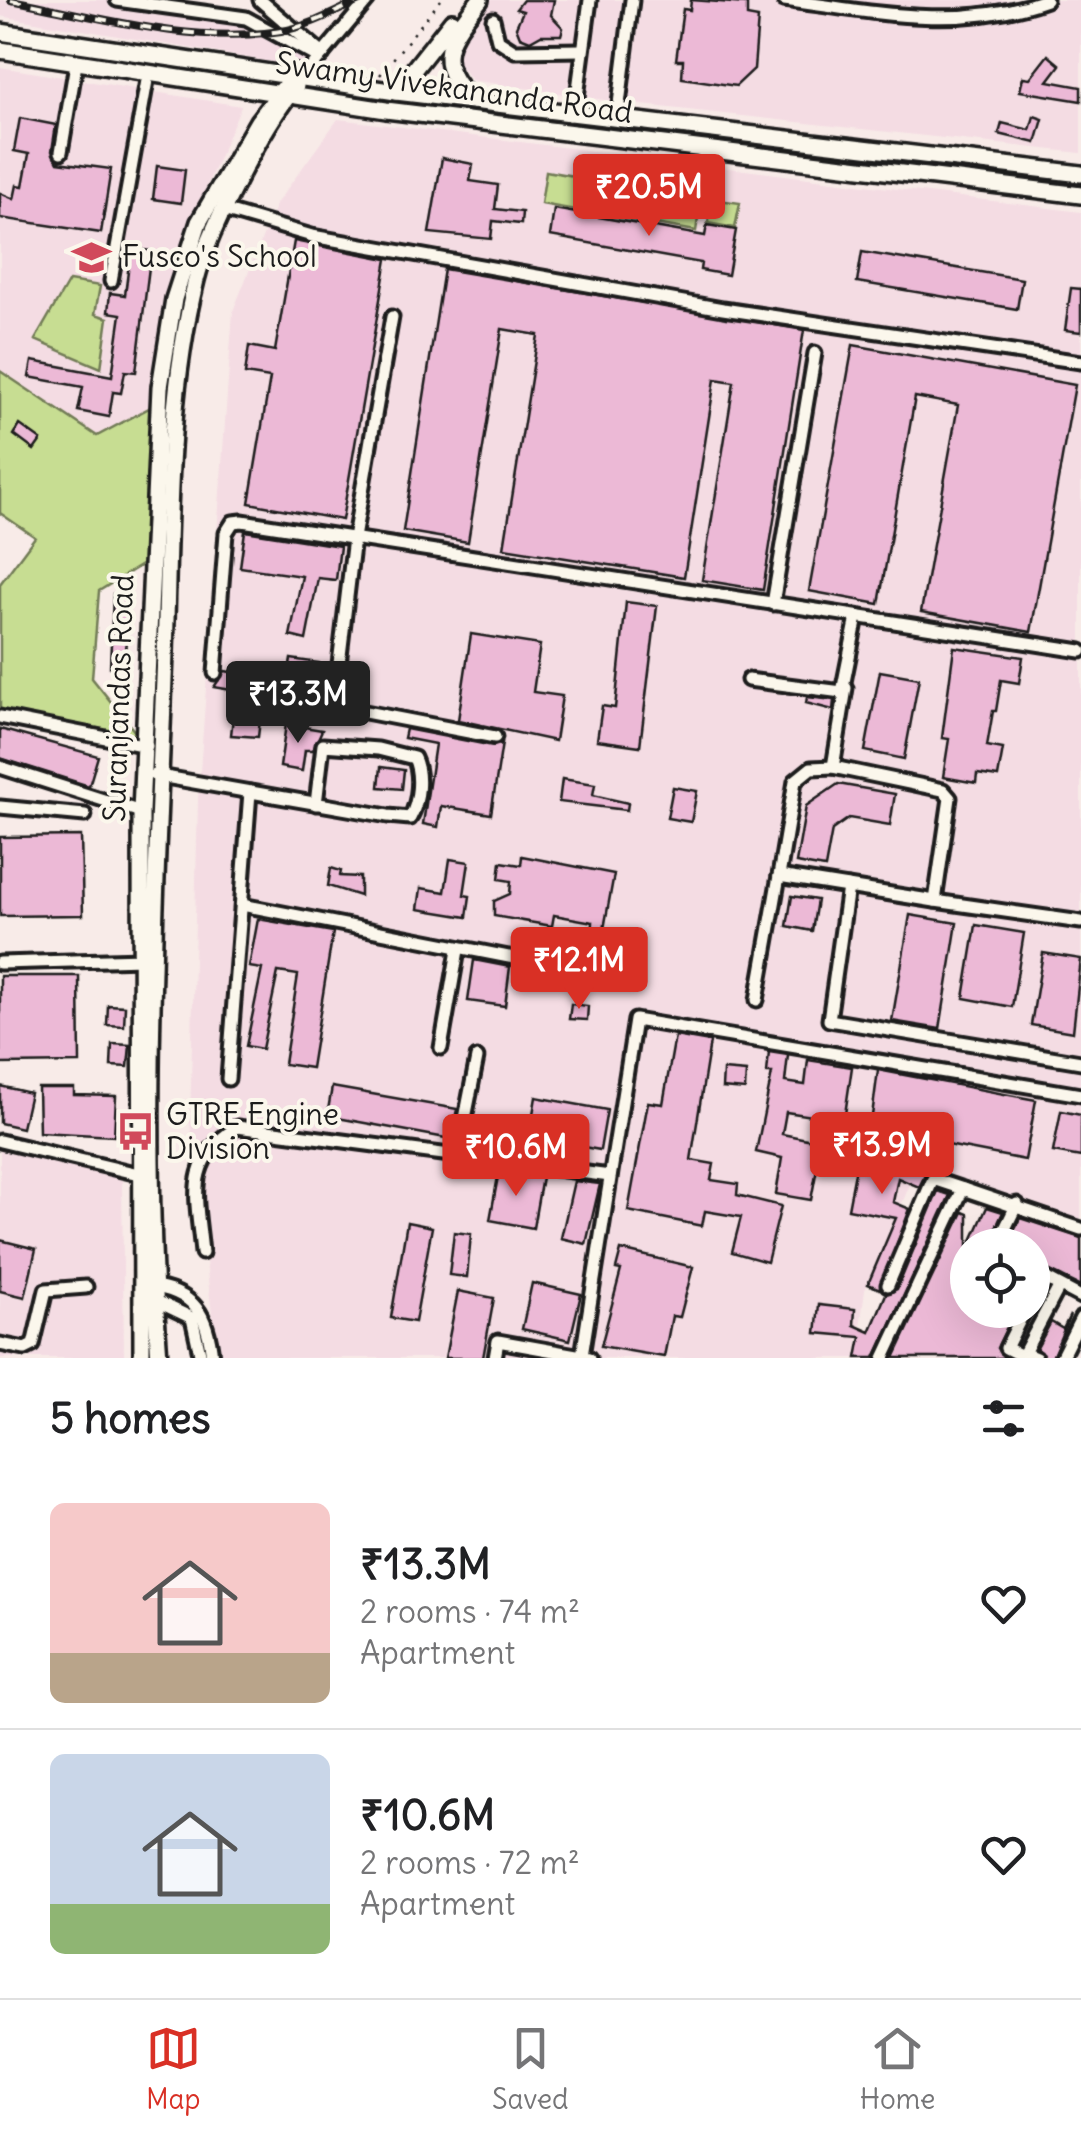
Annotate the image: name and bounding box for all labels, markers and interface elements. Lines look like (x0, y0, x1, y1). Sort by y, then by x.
street label: Swamy Vivekananda Road (273, 43, 635, 131)
pin: ₹20.5M (568, 154, 730, 239)
text: ₹20.5M (595, 166, 703, 207)
school or university icon: Fusco's School (71, 236, 113, 278)
place label: Fusco's School (122, 237, 317, 275)
street label: Suranjandas Road (95, 574, 141, 822)
pin: ₹13.3M (217, 661, 379, 746)
text: ₹13.3M (248, 673, 348, 714)
pin: ₹12.1M (498, 927, 660, 1012)
text: ₹12.1M (533, 939, 625, 980)
place label: GTRE Engine Division (166, 1095, 339, 1167)
bus stop icon: GTRE Engine Division (115, 1111, 157, 1153)
pin: ₹13.9M (801, 1112, 963, 1197)
pin: ₹10.6M (435, 1114, 597, 1199)
text: ₹13.9M (832, 1124, 932, 1165)
text: ₹10.6M (464, 1126, 568, 1167)
map controls (950, 1228, 1050, 1328)
button: locate (950, 1228, 1050, 1328)
icon: filters (976, 1391, 1031, 1446)
text: 5 homes (50, 1392, 211, 1444)
text: ₹13.3M (360, 1538, 491, 1590)
icon: home (130, 1543, 250, 1663)
icon: heart (976, 1576, 1031, 1631)
text: 2 rooms · 74 m² (360, 1591, 580, 1632)
text: Apartment (360, 1632, 515, 1673)
text: ₹10.6M (360, 1789, 495, 1841)
icon: home (130, 1794, 250, 1914)
icon: heart (976, 1827, 1031, 1882)
text: 2 rooms · 72 m² (360, 1842, 580, 1883)
text: Apartment (360, 1883, 515, 1924)
tab: Map (146, 2021, 201, 2117)
tab: Saved (492, 2021, 569, 2117)
tab: Home (860, 2021, 935, 2117)

